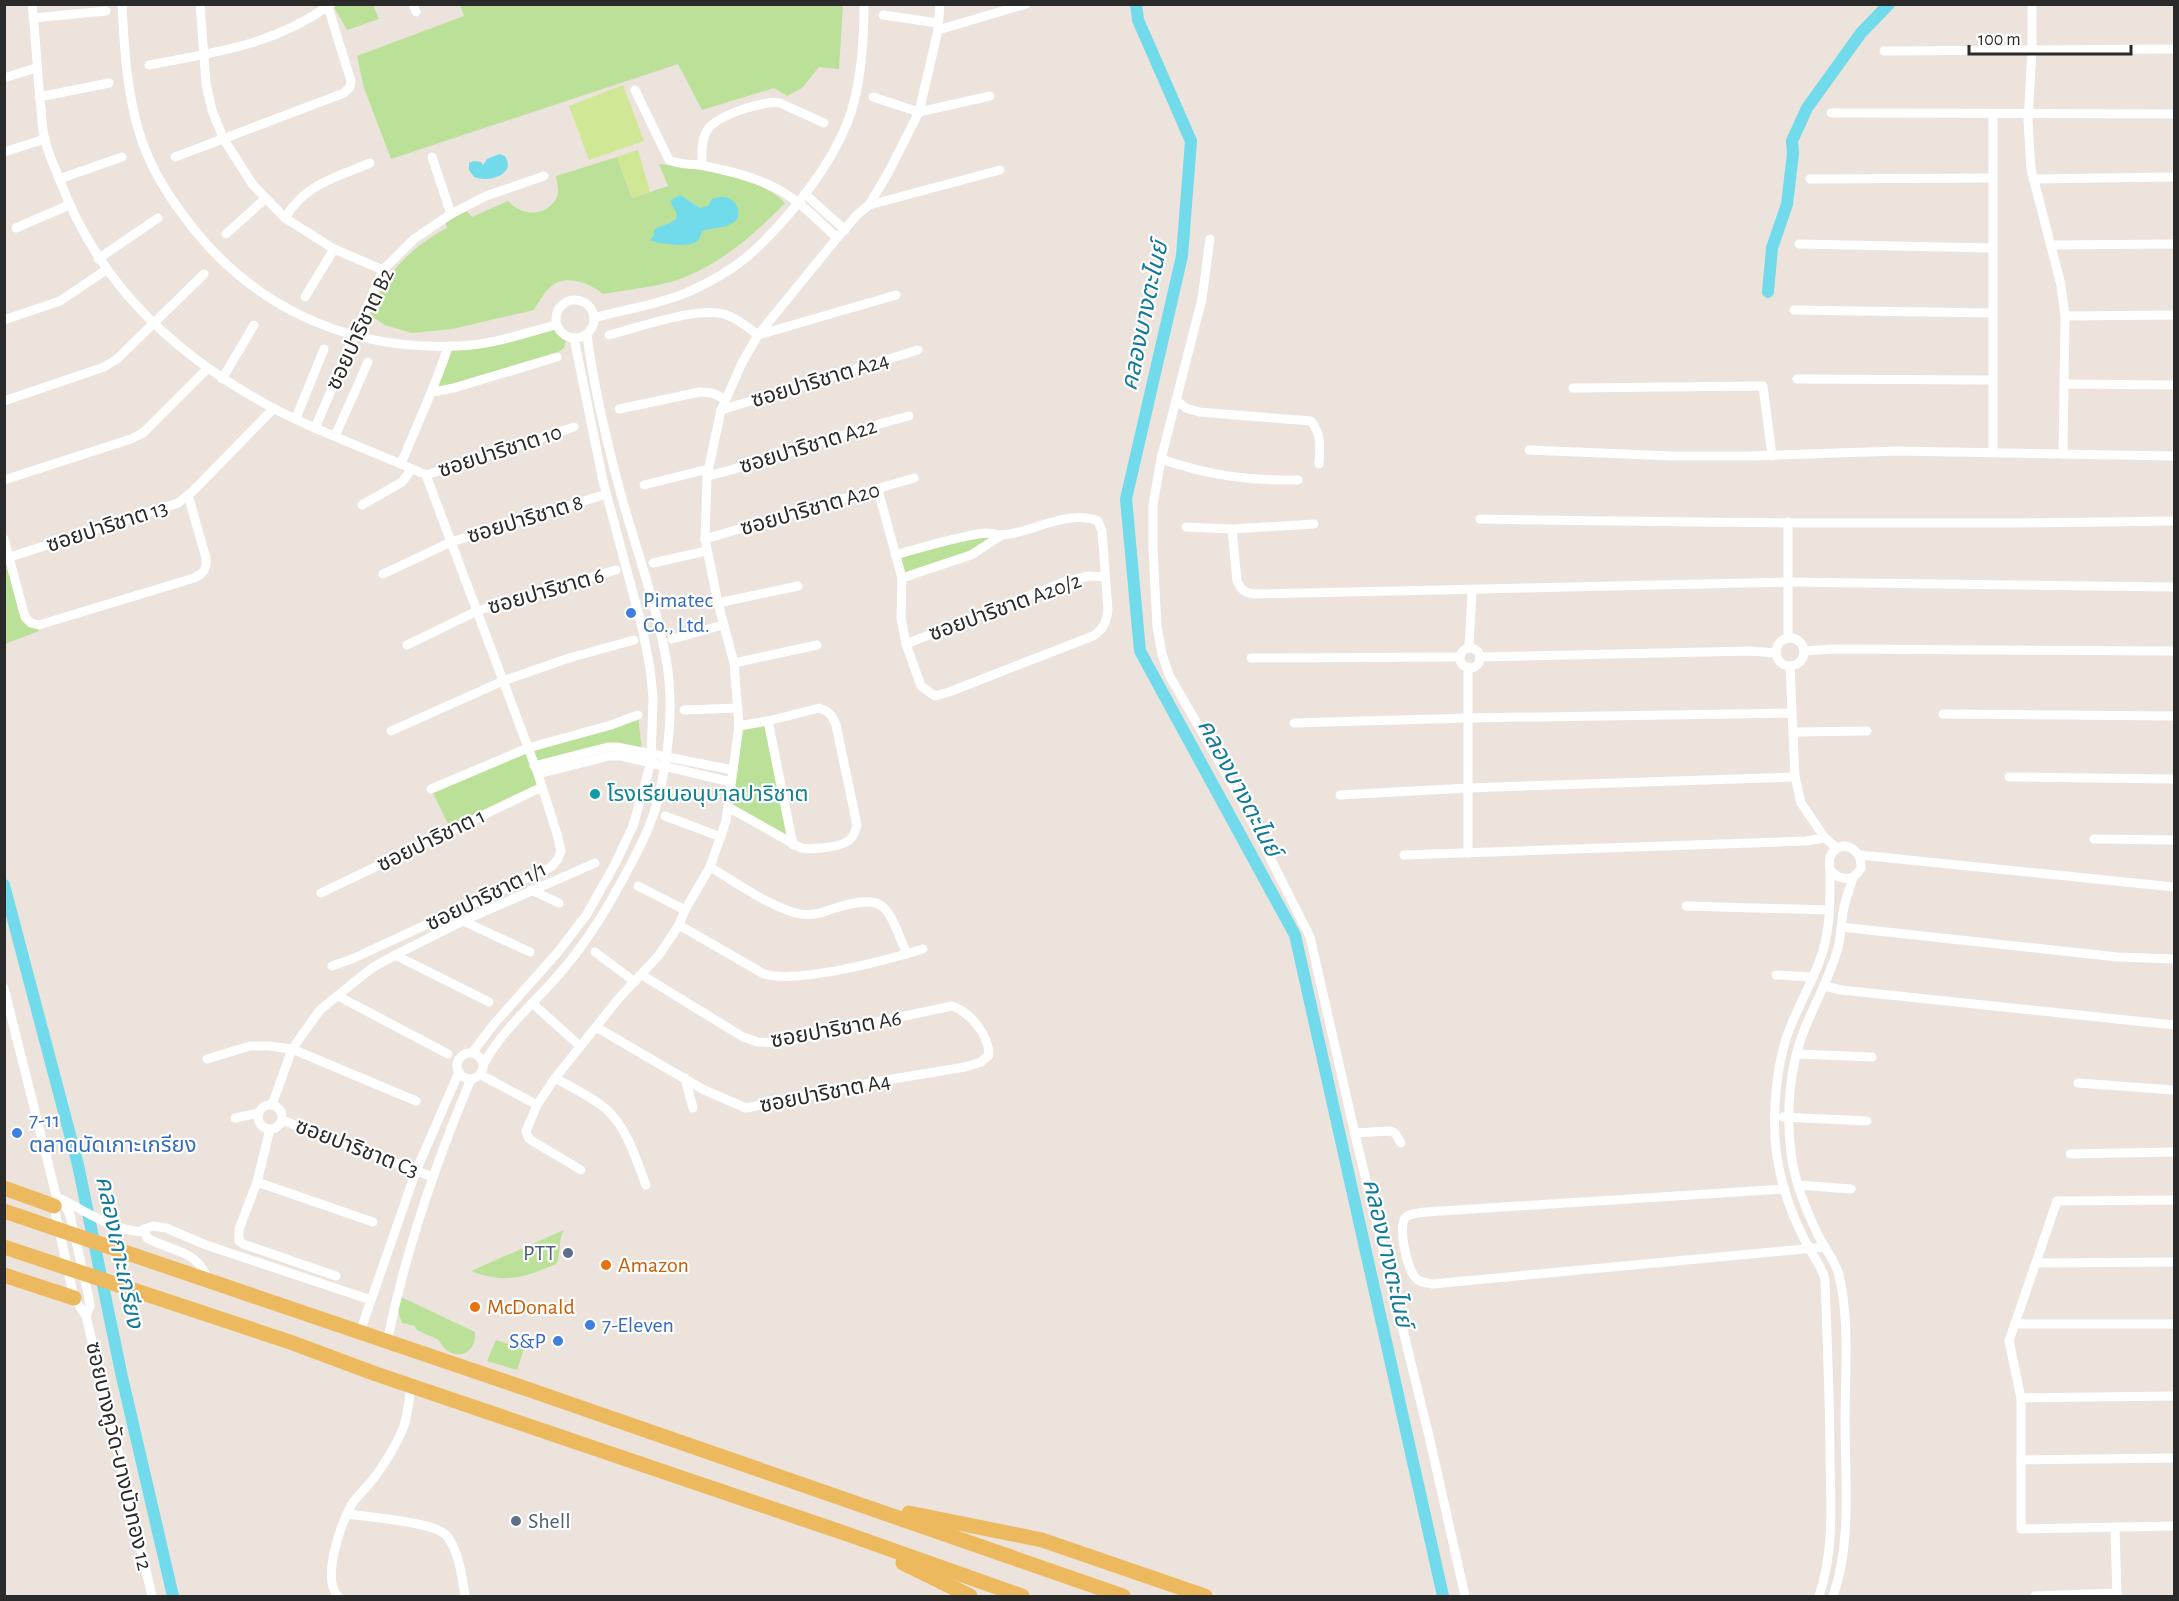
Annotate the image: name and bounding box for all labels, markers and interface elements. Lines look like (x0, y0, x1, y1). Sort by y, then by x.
scale bar (1969, 18, 2131, 56)
text: 100 m (1978, 31, 2021, 49)
water label: คลองบางตะไนย์ (1117, 235, 1173, 393)
street label: ซอยปาริชาต B2 (322, 265, 398, 393)
street label: ซอยปาริชาต A24 (748, 349, 892, 411)
street label: ซอยปาริชาต A22 (737, 415, 879, 477)
street label: ซอยปาริชาต 10 (435, 421, 565, 481)
street label: ซอยปาริชาต A20 (738, 479, 882, 539)
street label: ซอยปาริชาต 8 (464, 491, 586, 547)
street label: ซอยปาริชาต 13 (44, 496, 170, 556)
street label: ซอยปาริชาต 6 (485, 564, 607, 618)
street label: ซอยปาริชาต A20/2 (926, 569, 1084, 645)
place label: Pimatec Co., Ltd. (643, 589, 713, 636)
marker: Pimatec Co., Ltd. (624, 606, 638, 620)
water label: คลองบางตะไนย์ (1193, 715, 1288, 864)
place label: โรงเรียนอนุบาลปาริชาต (607, 783, 809, 807)
marker: โรงเรียนอนุบาลปาริชาต (588, 787, 602, 801)
street label: ซอยปาริชาต 1 (374, 804, 488, 876)
street label: ซอยปาริชาต 1/1 (422, 857, 550, 935)
street label: ซอยปาริชาต A6 (769, 1007, 903, 1051)
street label: ซอยปาริชาต A4 (758, 1070, 892, 1116)
place label: 7-11 ตลาดนัดเกาะเกรียง (29, 1109, 196, 1156)
street label: ซอยปาริชาต C3 (292, 1114, 422, 1182)
marker: 7-11 ตลาดนัดเกาะเกรียง (10, 1126, 24, 1140)
water label: คลองเกาะเกรียง (91, 1174, 147, 1331)
water label: คลองบางตะไนย์ (1358, 1176, 1418, 1334)
place label: PTT (523, 1242, 556, 1264)
marker: PTT (561, 1246, 575, 1260)
place label: Amazon (618, 1254, 689, 1276)
marker: Amazon (599, 1258, 613, 1272)
place label: McDonald (487, 1296, 575, 1318)
marker: McDonald (468, 1300, 482, 1314)
place label: 7-Eleven (602, 1314, 674, 1336)
marker: 7-Eleven (583, 1318, 597, 1332)
place label: S&P (509, 1330, 546, 1352)
marker: S&P (551, 1334, 565, 1348)
street label: ซอยบางคูวัด-บางบัวทอง 12 (80, 1340, 156, 1573)
place label: Shell (528, 1510, 571, 1532)
marker: Shell (509, 1514, 523, 1528)

